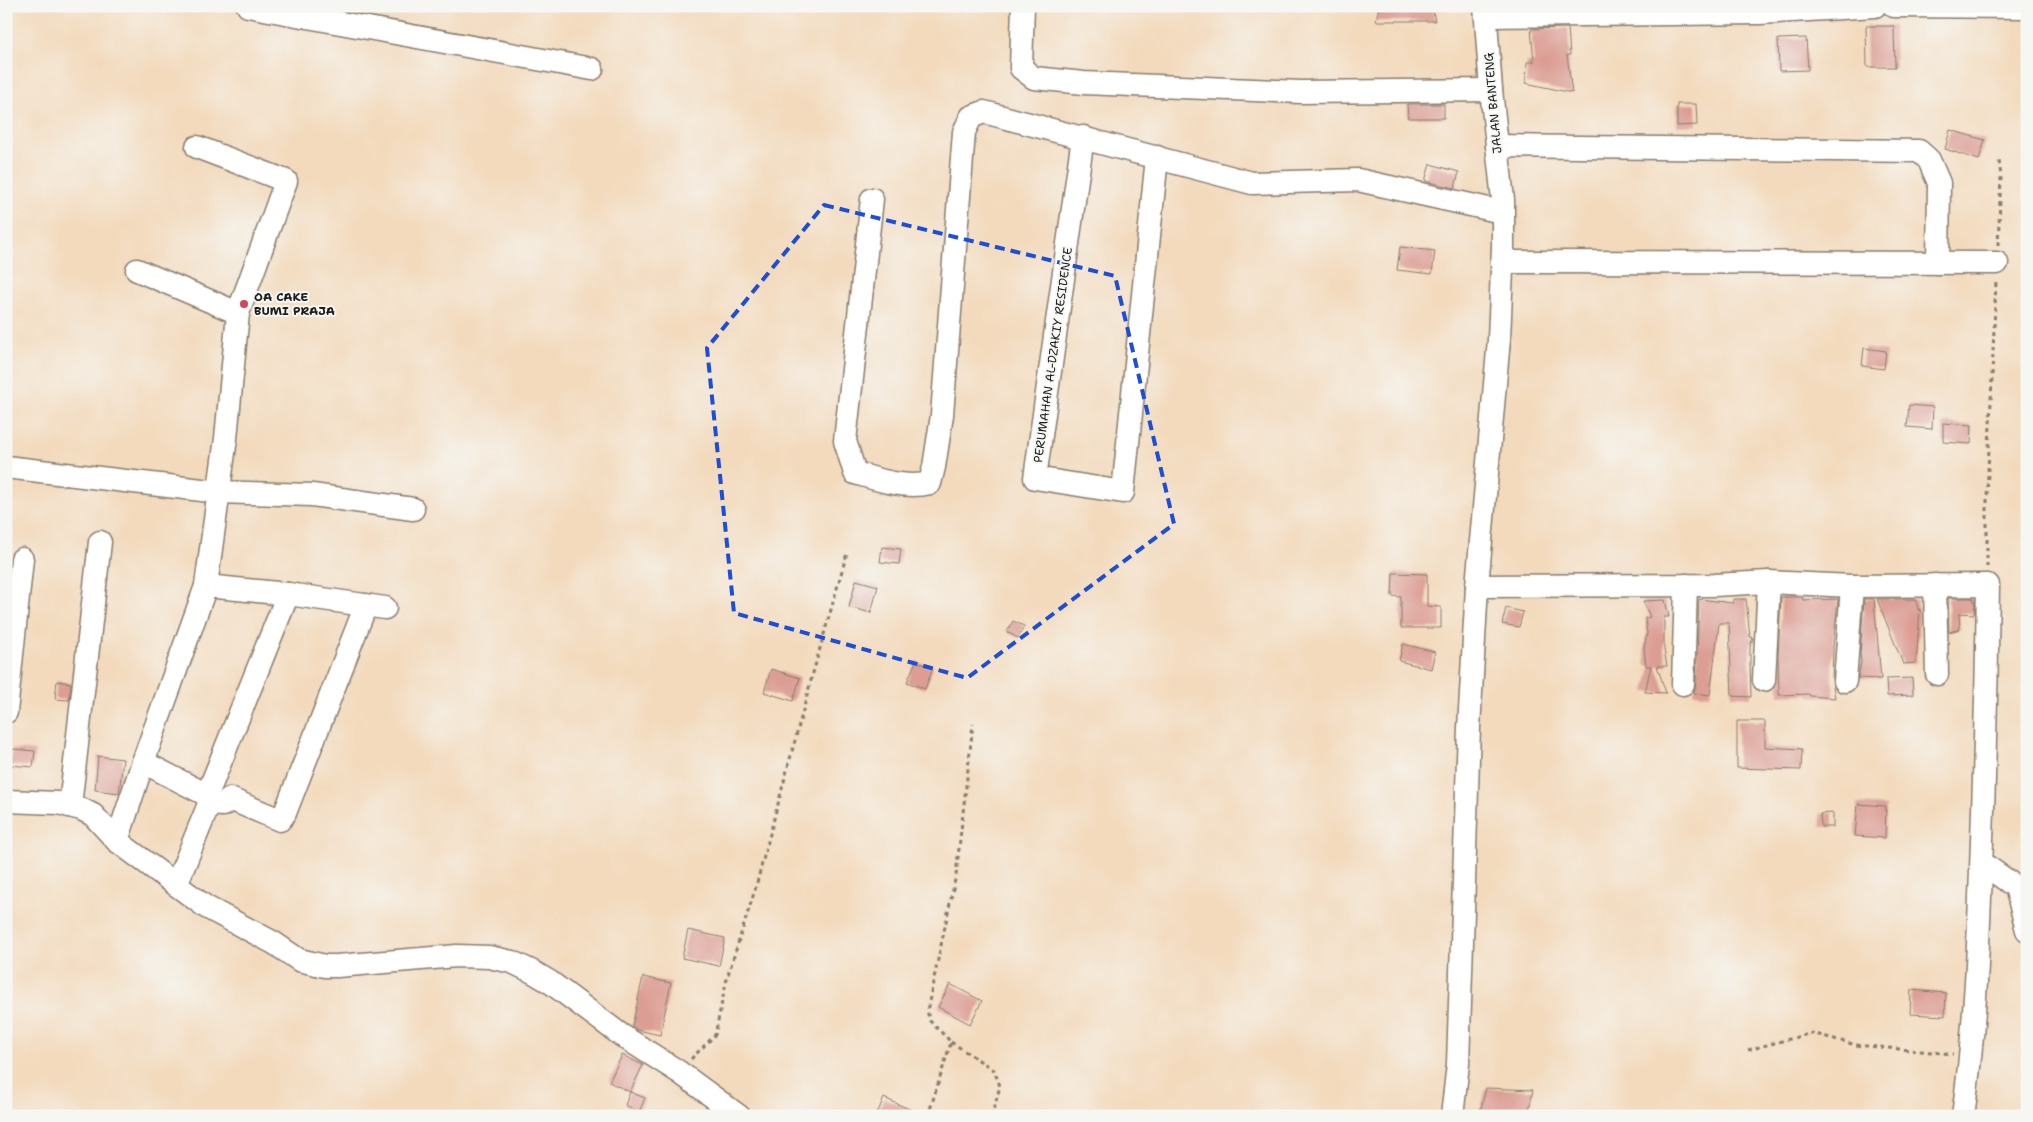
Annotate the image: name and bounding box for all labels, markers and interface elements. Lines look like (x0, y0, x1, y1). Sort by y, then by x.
street label: JALAN BANTENG (1481, 52, 1505, 154)
street label: PERUMAHAN AL-DZAKIY RESIDENCE (1030, 246, 1076, 464)
place label: OA CAKE BUMI PRAJA (254, 289, 335, 319)
marker: OA CAKE BUMI PRAJA (238, 298, 250, 310)

